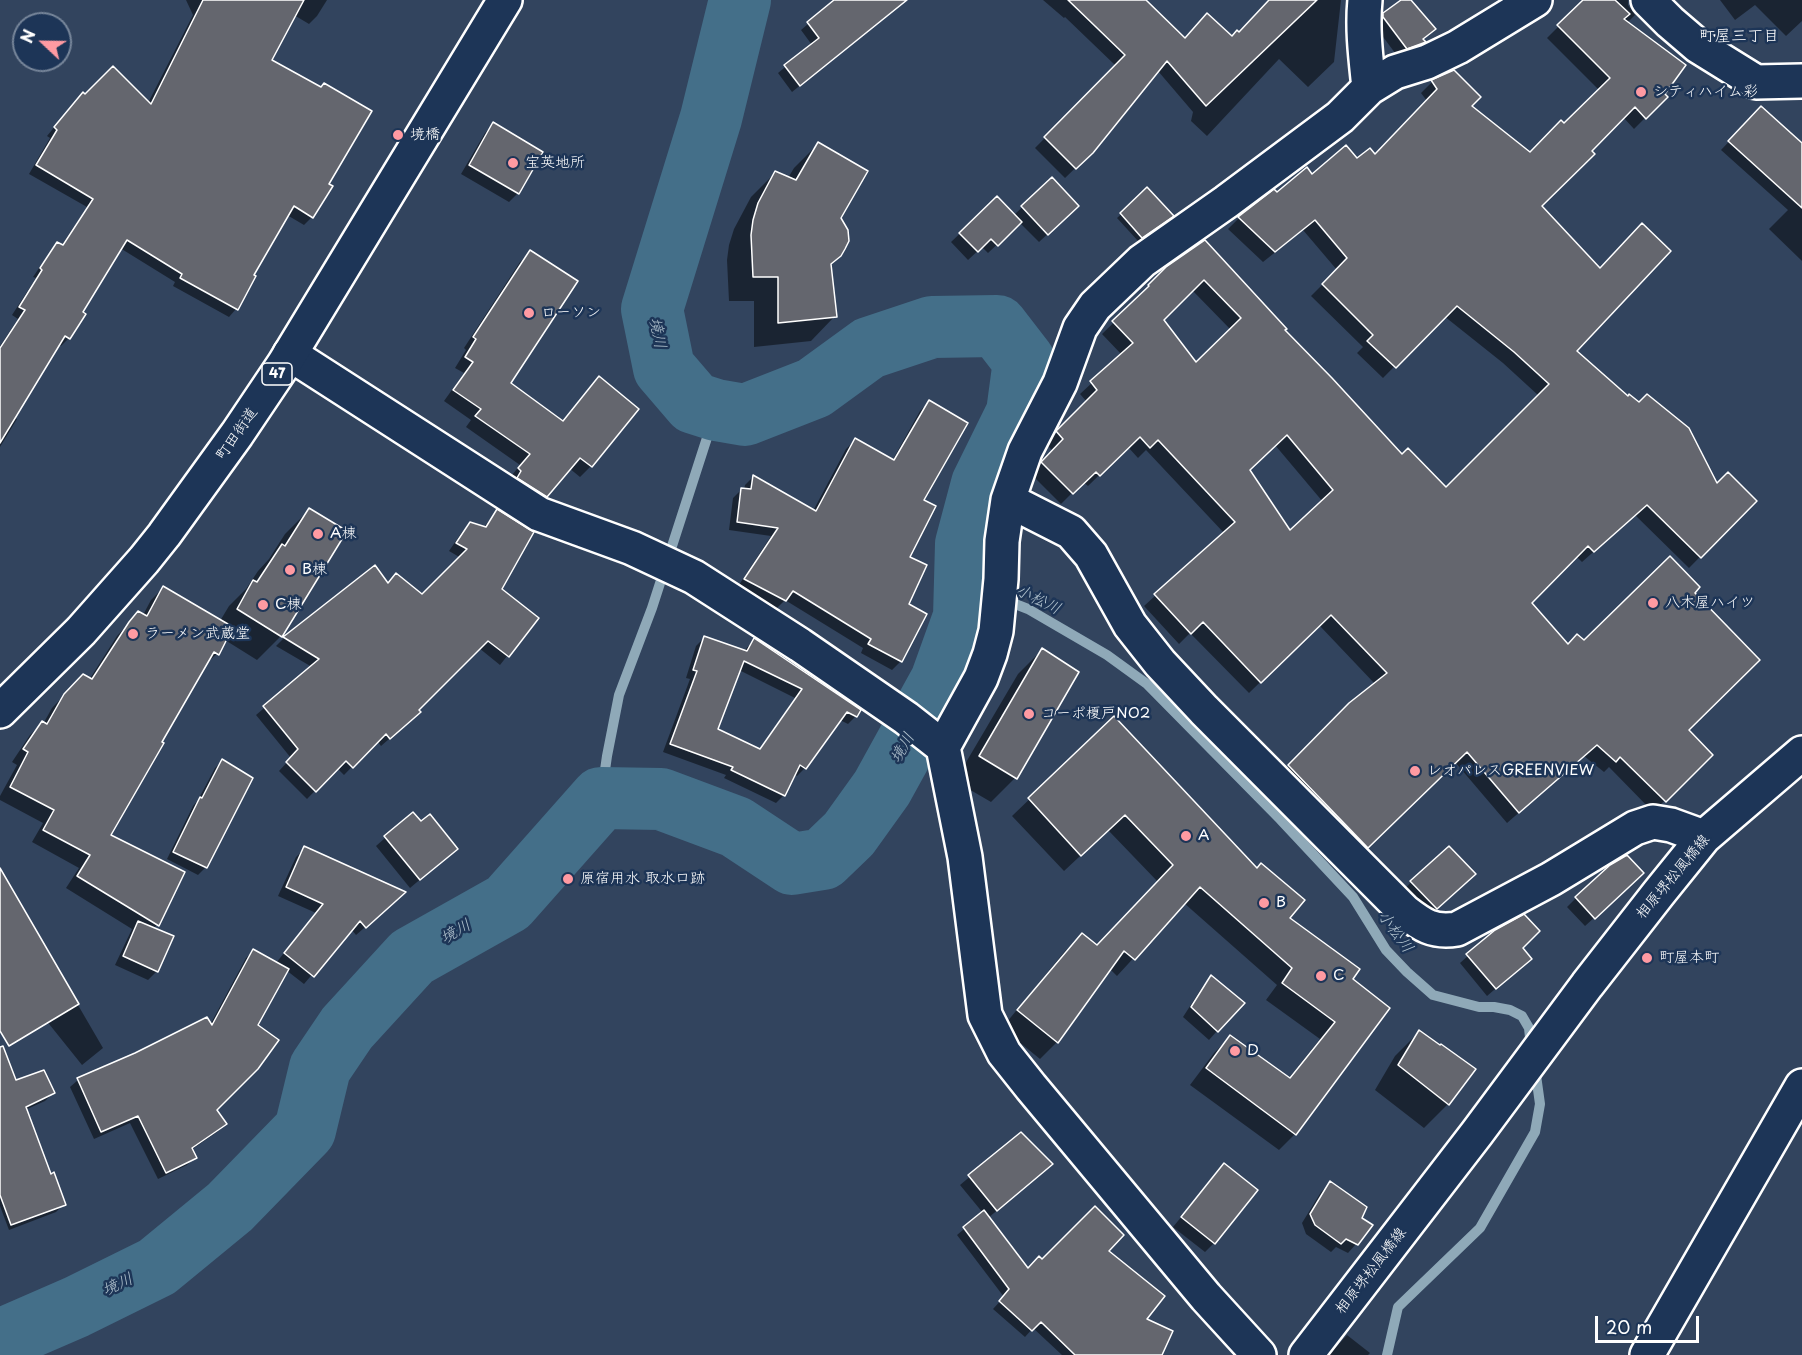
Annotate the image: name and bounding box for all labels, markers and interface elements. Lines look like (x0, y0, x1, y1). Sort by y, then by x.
north arrow (12, 12, 72, 72)
text: N (14, 26, 41, 46)
district label: 町屋三丁目 (1699, 27, 1779, 47)
place label: シティハイム彩 (1653, 83, 1758, 101)
marker: シティハイム彩 (1634, 85, 1648, 99)
place label: 境橋 (410, 126, 440, 144)
marker: 境橋 (391, 128, 405, 142)
place label: 宝英地所 (525, 154, 585, 172)
marker: 宝英地所 (506, 156, 520, 170)
place label: ローソン (541, 304, 601, 322)
marker: ローソン (522, 306, 536, 320)
water label: 境川 (645, 315, 669, 351)
road number: 47 (262, 363, 292, 385)
street label: 町田街道 (212, 404, 262, 464)
place label: A棟 (330, 525, 356, 543)
marker: A棟 (311, 527, 325, 541)
place label: B棟 (302, 561, 327, 579)
marker: B棟 (283, 563, 297, 577)
water label: 小松川 (1012, 581, 1064, 619)
place label: 八木屋ハイツ (1665, 594, 1755, 612)
place label: C棟 (275, 596, 302, 614)
marker: 八木屋ハイツ (1646, 596, 1660, 610)
marker: C棟 (256, 598, 270, 612)
place label: ラーメン武蔵堂 (145, 625, 250, 643)
marker: ラーメン武蔵堂 (126, 627, 140, 641)
place label: コーポ榎戸NO2 (1041, 705, 1150, 723)
marker: コーポ榎戸NO2 (1022, 707, 1036, 721)
water label: 境川 (887, 729, 919, 767)
place label: レオパレスGREENVIEW (1427, 762, 1594, 780)
marker: レオパレスGREENVIEW (1408, 764, 1422, 778)
place label: A (1198, 827, 1209, 845)
marker: A (1179, 829, 1193, 843)
street label: 相原堺松風橋線 (1632, 831, 1714, 923)
place label: 原宿用水 取水口跡 (580, 870, 705, 888)
marker: 原宿用水 取水口跡 (561, 872, 575, 886)
place label: B (1276, 894, 1286, 912)
marker: B (1257, 896, 1271, 910)
water label: 小松川 (1373, 907, 1417, 957)
water label: 境川 (437, 916, 475, 948)
place label: 町屋本町 (1659, 949, 1719, 967)
marker: 町屋本町 (1640, 951, 1654, 965)
place label: C (1333, 967, 1345, 985)
marker: C (1314, 969, 1328, 983)
place label: D (1247, 1042, 1259, 1060)
marker: D (1228, 1044, 1242, 1058)
street label: 相原堺松風橋線 (1332, 1224, 1410, 1318)
water label: 境川 (99, 1270, 137, 1300)
scale bar (1598, 1304, 1702, 1342)
text: 20 m (1606, 1313, 1652, 1340)

